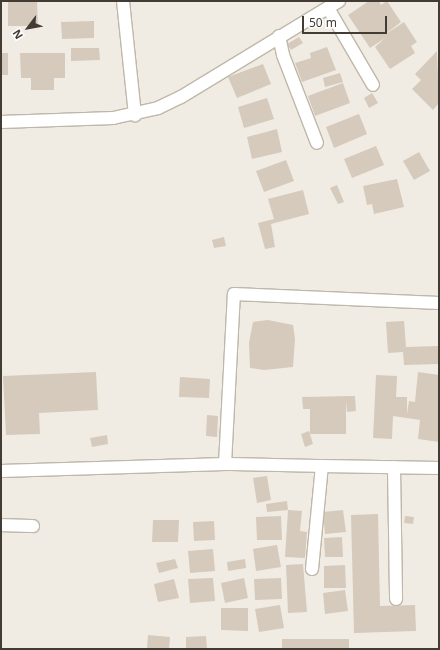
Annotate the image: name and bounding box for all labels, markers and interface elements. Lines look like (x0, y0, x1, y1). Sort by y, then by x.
north arrow (8, 8, 48, 48)
scale bar (304, 8, 389, 34)
text: 50 m (309, 14, 337, 31)
text: N (9, 27, 26, 42)

